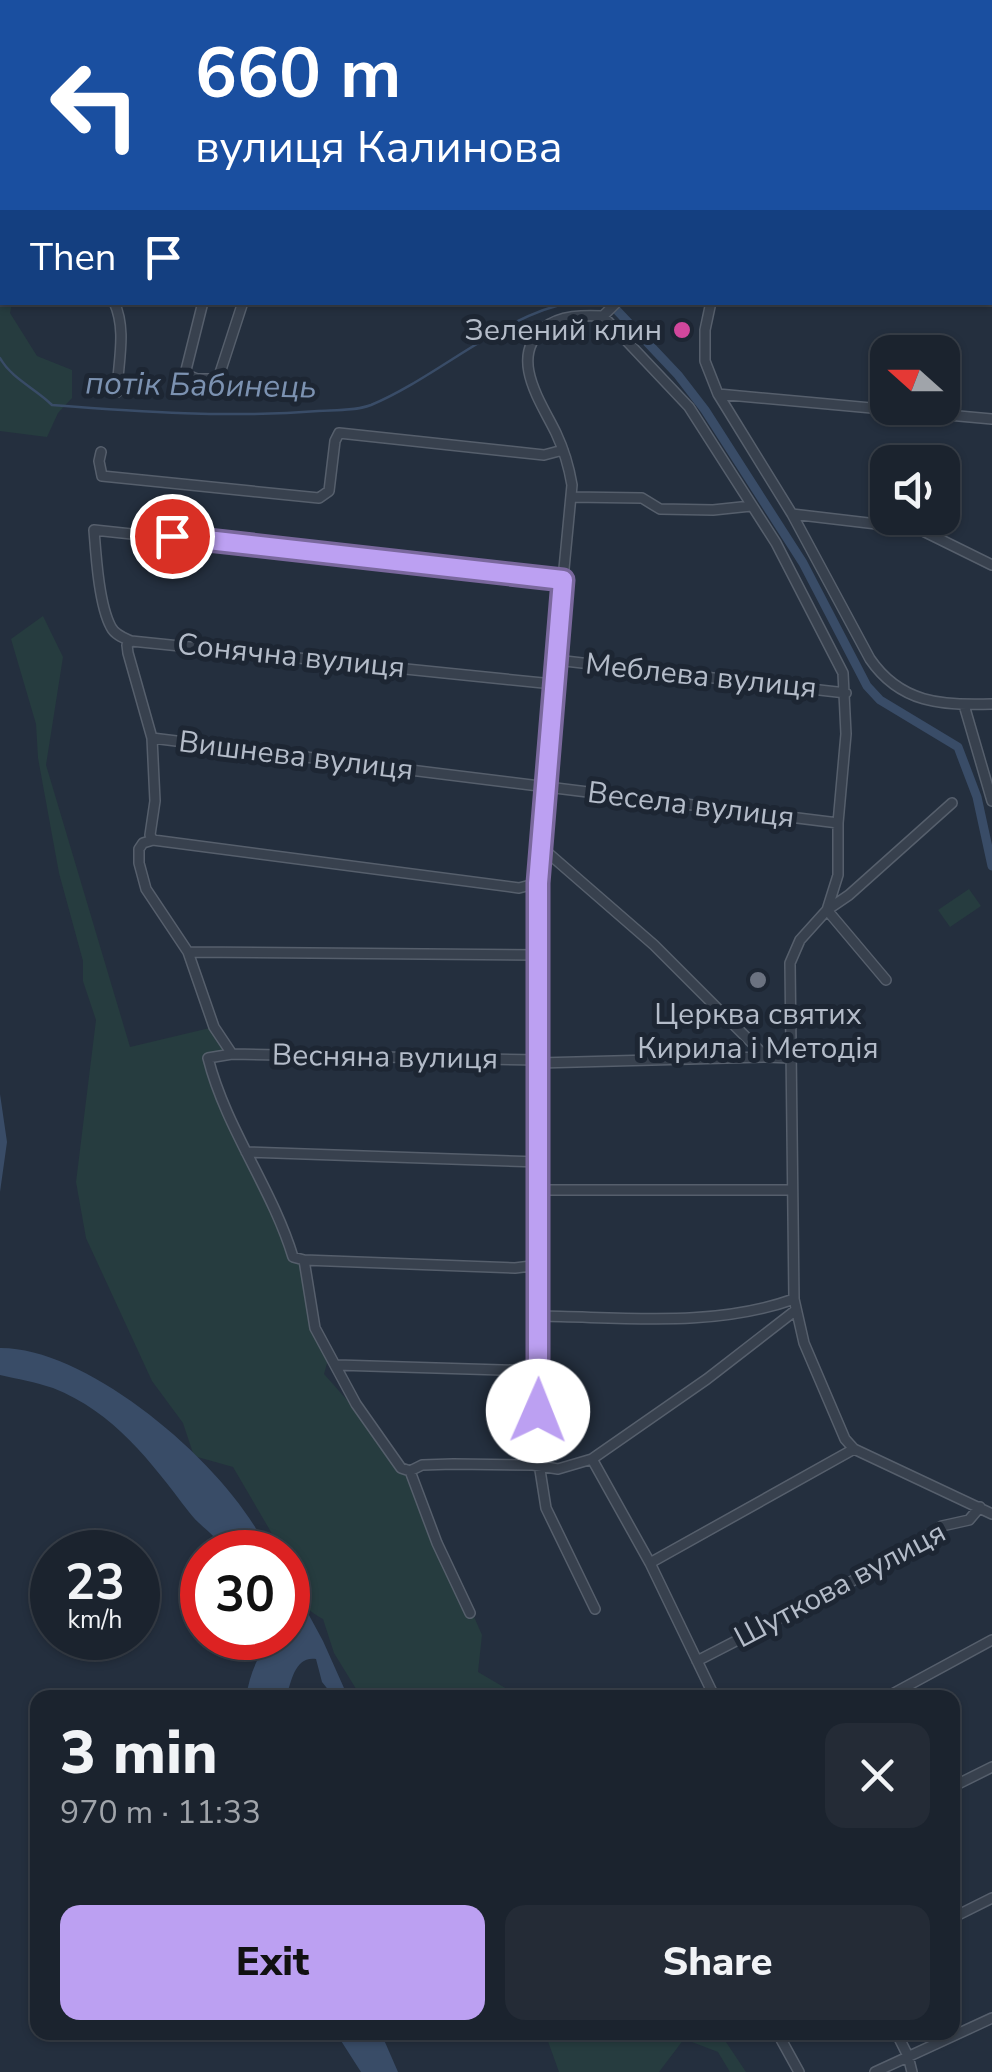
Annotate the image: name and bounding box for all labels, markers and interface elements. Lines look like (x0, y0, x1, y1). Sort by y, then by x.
text: 660 m (195, 26, 401, 122)
icon: left (30, 40, 160, 170)
text: вулиця Калинова (195, 117, 563, 178)
icon: arrive (136, 230, 191, 285)
text: Then (30, 232, 116, 283)
place label: Зелений клин (465, 310, 662, 351)
marker: Зелений клин (671, 319, 693, 341)
north arrow (870, 335, 960, 425)
map controls (870, 335, 960, 535)
water label: потік Бабинець (85, 361, 317, 409)
button: sound (870, 445, 960, 535)
pin (130, 494, 215, 579)
icon: arrive (145, 509, 200, 564)
street label: Сонячна вулиця (175, 624, 407, 688)
street label: Меблева вулиця (583, 643, 819, 709)
street label: Вишнева вулиця (176, 721, 416, 791)
street label: Весела вулиця (585, 772, 797, 838)
marker: Церква святих Кирила і Методія (747, 969, 769, 991)
place label: Церква святих Кирила і Методія (637, 994, 879, 1069)
street label: Весняна вулиця (272, 1035, 498, 1079)
position arrow (486, 1359, 590, 1463)
street label: Шуткова вулиця (727, 1512, 953, 1658)
speed limit sign: 30 (180, 1530, 310, 1660)
text: 23 (65, 1548, 125, 1617)
text: km/h (67, 1603, 123, 1637)
text: 3 min (60, 1712, 218, 1794)
button: close (825, 1723, 930, 1828)
text: 970 m · 11:33 (60, 1791, 261, 1834)
button: Exit (60, 1905, 485, 2020)
button: Share (505, 1905, 930, 2020)

